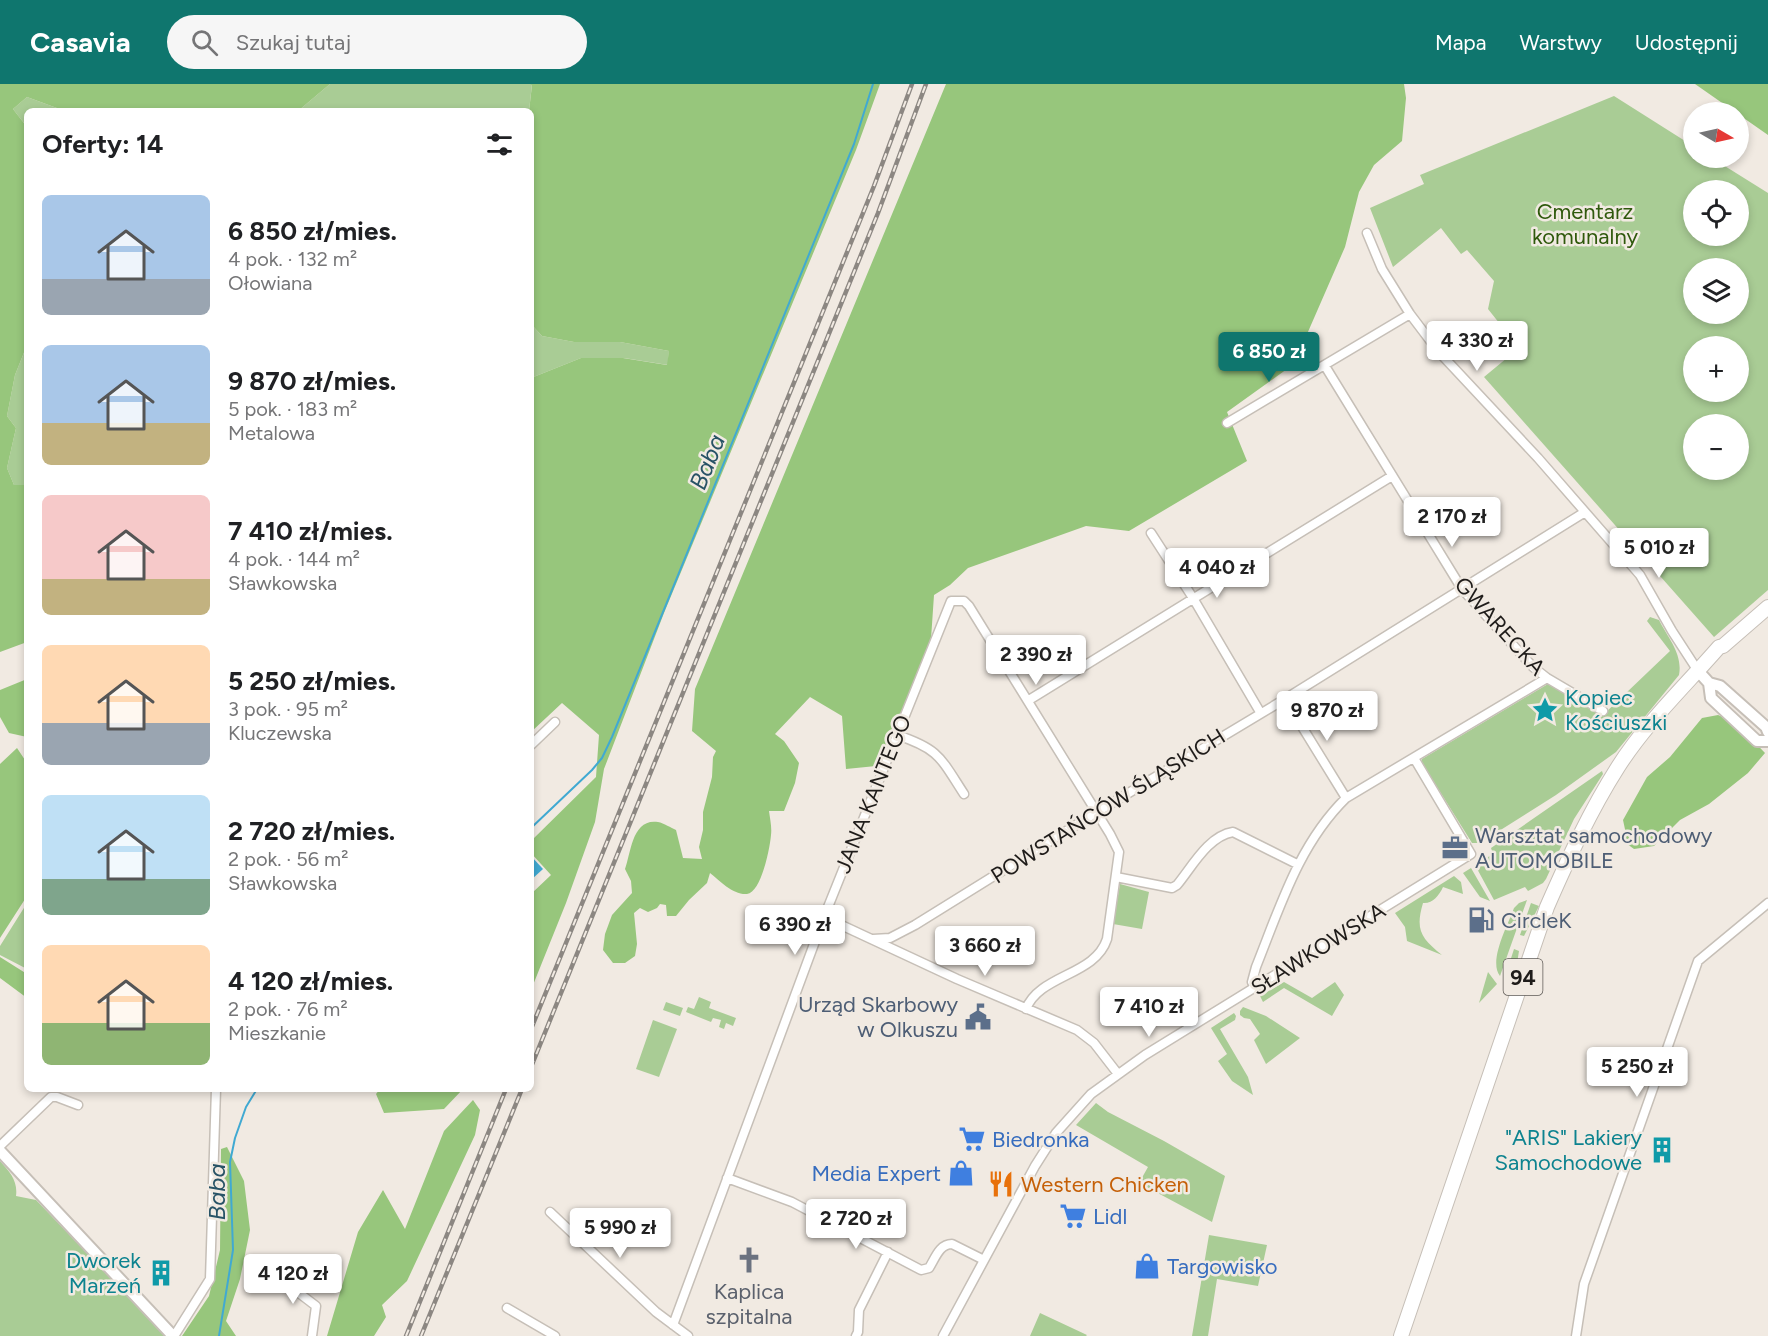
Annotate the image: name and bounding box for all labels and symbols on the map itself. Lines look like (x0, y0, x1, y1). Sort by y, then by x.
north arrow (1683, 102, 1749, 168)
park label: Cmentarz komunalny (1532, 198, 1639, 250)
pin: 4 330 zł (1415, 321, 1539, 372)
pin: 6 850 zł (1207, 332, 1331, 383)
water label: Baba (683, 430, 731, 494)
pin: 2 170 zł (1390, 497, 1514, 548)
pin: 5 010 zł (1597, 528, 1721, 579)
pin: 4 040 zł (1155, 548, 1279, 599)
street label: GWARECKA (1449, 571, 1551, 681)
pin: 2 390 zł (974, 635, 1098, 686)
place label: Kopiec Kościuszki (1565, 684, 1667, 736)
pin: 9 870 zł (1265, 691, 1389, 742)
place icon: Kopiec Kościuszki (1530, 695, 1560, 725)
street label: JANA KANTEGO (829, 711, 917, 877)
street label: POWSTAŃCÓW ŚLĄSKICH (986, 723, 1230, 889)
place label: Warsztat samochodowy AUTOMOBILE (1475, 822, 1713, 874)
office icon: Warsztat samochodowy AUTOMOBILE (1440, 833, 1470, 863)
street label: SŁAWKOWSKA (1246, 897, 1390, 1001)
pin: 6 390 zł (733, 905, 857, 956)
fuel station icon: CircleK (1466, 905, 1496, 935)
place label: CircleK (1501, 907, 1572, 934)
pin: 3 660 zł (923, 926, 1047, 977)
road number: 94 (1504, 959, 1543, 995)
pin: 7 410 zł (1087, 987, 1211, 1038)
place label: Urząd Skarbowy w Olkuszu (798, 991, 958, 1043)
public building icon: Urząd Skarbowy w Olkuszu (963, 1002, 993, 1032)
pin: 5 250 zł (1575, 1047, 1699, 1098)
supermarket icon: Biedronka (957, 1124, 987, 1154)
place label: "ARIS" Lakiery Samochodowe (1494, 1124, 1642, 1176)
place label: Biedronka (992, 1126, 1090, 1153)
building icon: "ARIS" Lakiery Samochodowe (1647, 1135, 1677, 1165)
shop icon: Media Expert (946, 1158, 976, 1188)
place label: Media Expert (811, 1160, 941, 1187)
water label: Baba (202, 1164, 231, 1220)
restaurant icon: Western Chicken (986, 1169, 1016, 1199)
place label: Western Chicken (1021, 1171, 1189, 1198)
pin: 2 720 zł (794, 1199, 918, 1250)
supermarket icon: Lidl (1058, 1201, 1088, 1231)
place label: Lidl (1093, 1203, 1127, 1230)
pin: 5 990 zł (558, 1208, 682, 1259)
church icon: Kaplica szpitalna (734, 1245, 764, 1275)
place label: Dworek Marzeń (66, 1247, 141, 1299)
shop icon: Targowisko (1132, 1251, 1162, 1281)
place label: Targowisko (1167, 1253, 1278, 1280)
pin: 4 120 zł (231, 1254, 355, 1305)
building icon: Dworek Marzeń (146, 1258, 176, 1288)
place label: Kaplica szpitalna (706, 1278, 792, 1330)

